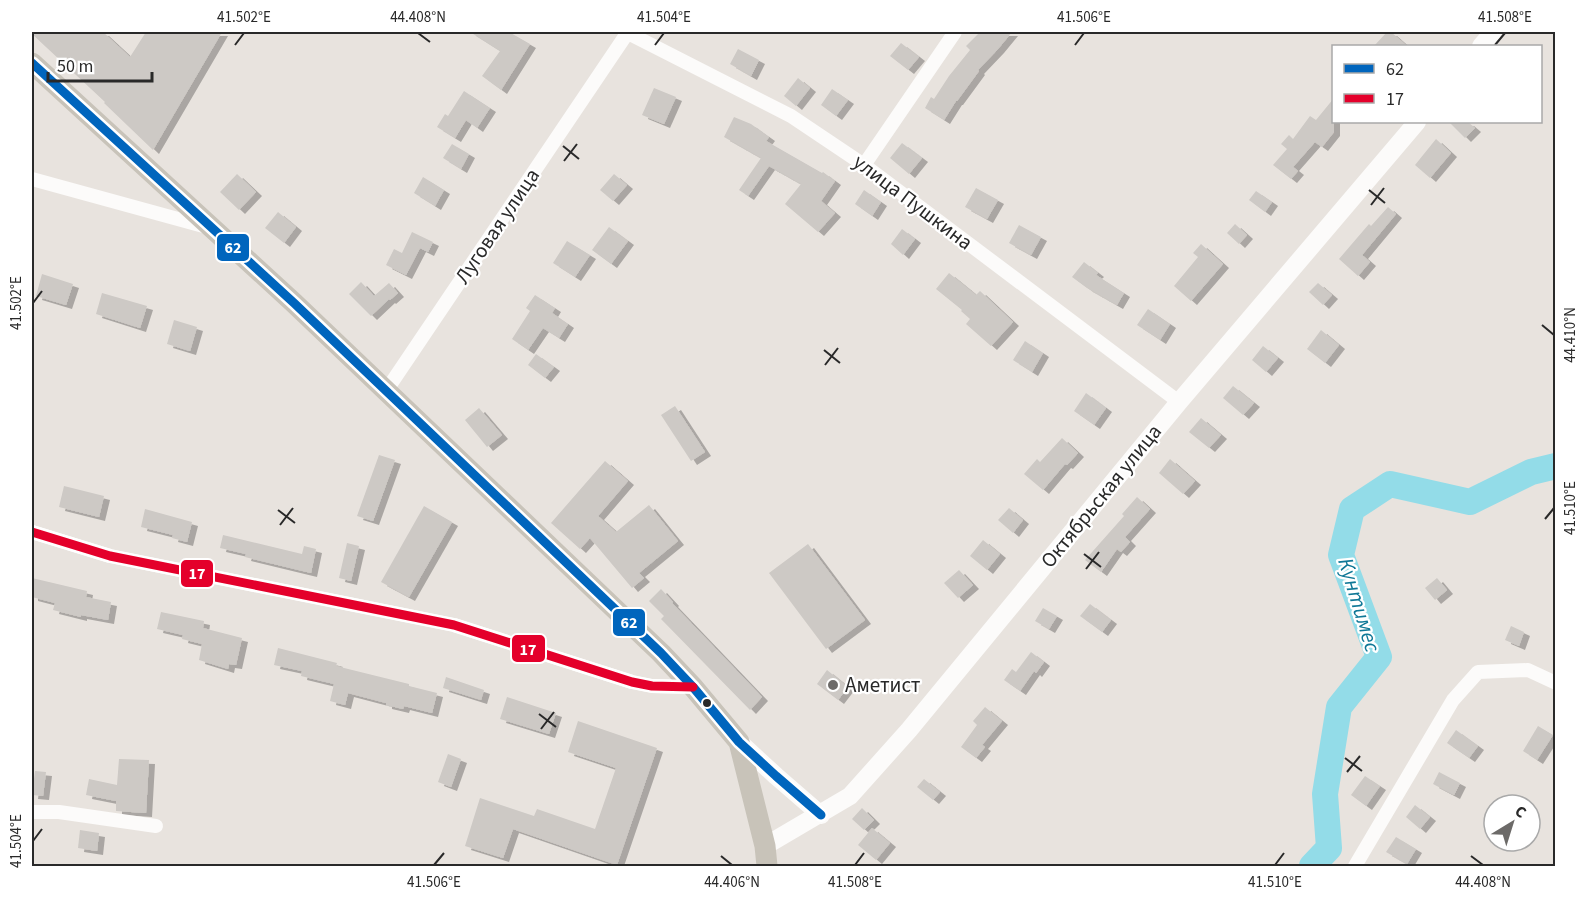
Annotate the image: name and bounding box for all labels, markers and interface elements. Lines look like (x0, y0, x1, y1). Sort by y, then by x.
text: 41.502°E (217, 7, 271, 28)
text: 44.408°N (390, 7, 446, 28)
text: 41.504°E (637, 7, 691, 28)
text: 41.506°E (1057, 7, 1111, 28)
text: 41.508°E (1478, 7, 1532, 28)
scale bar (48, 45, 152, 83)
legend (1332, 45, 1542, 123)
text: 50 m (57, 54, 93, 79)
text: 62 (1386, 57, 1404, 82)
text: 17 (1386, 87, 1404, 112)
street label: улица Пушкина (847, 147, 979, 257)
street label: Луговая улица (447, 162, 547, 290)
line badge: 62 (216, 233, 250, 262)
text: 62 (225, 237, 241, 259)
text: 41.502°E (6, 276, 27, 330)
text: 44.410°N (1560, 307, 1581, 363)
street label: Октябрьская улица (1033, 418, 1169, 574)
text: 41.510°E (1560, 481, 1581, 535)
water label: Кунтимес (1329, 554, 1389, 657)
line badge: 17 (180, 559, 214, 588)
text: 17 (189, 563, 205, 585)
line badge: 62 (612, 608, 646, 637)
text: 62 (621, 612, 637, 634)
line badge: 17 (511, 634, 546, 663)
text: 17 (520, 639, 536, 661)
place label: Аметист (845, 670, 921, 700)
marker: Аметист (826, 678, 840, 692)
unlabelled marker (701, 697, 713, 709)
north arrow (1482, 793, 1542, 853)
text: С (1510, 800, 1531, 824)
text: 41.504°E (6, 814, 27, 868)
text: 41.506°E (407, 872, 461, 893)
text: 44.406°N (704, 872, 760, 893)
text: 41.508°E (828, 872, 882, 893)
text: 41.510°E (1248, 872, 1302, 893)
text: 44.408°N (1455, 872, 1511, 893)

